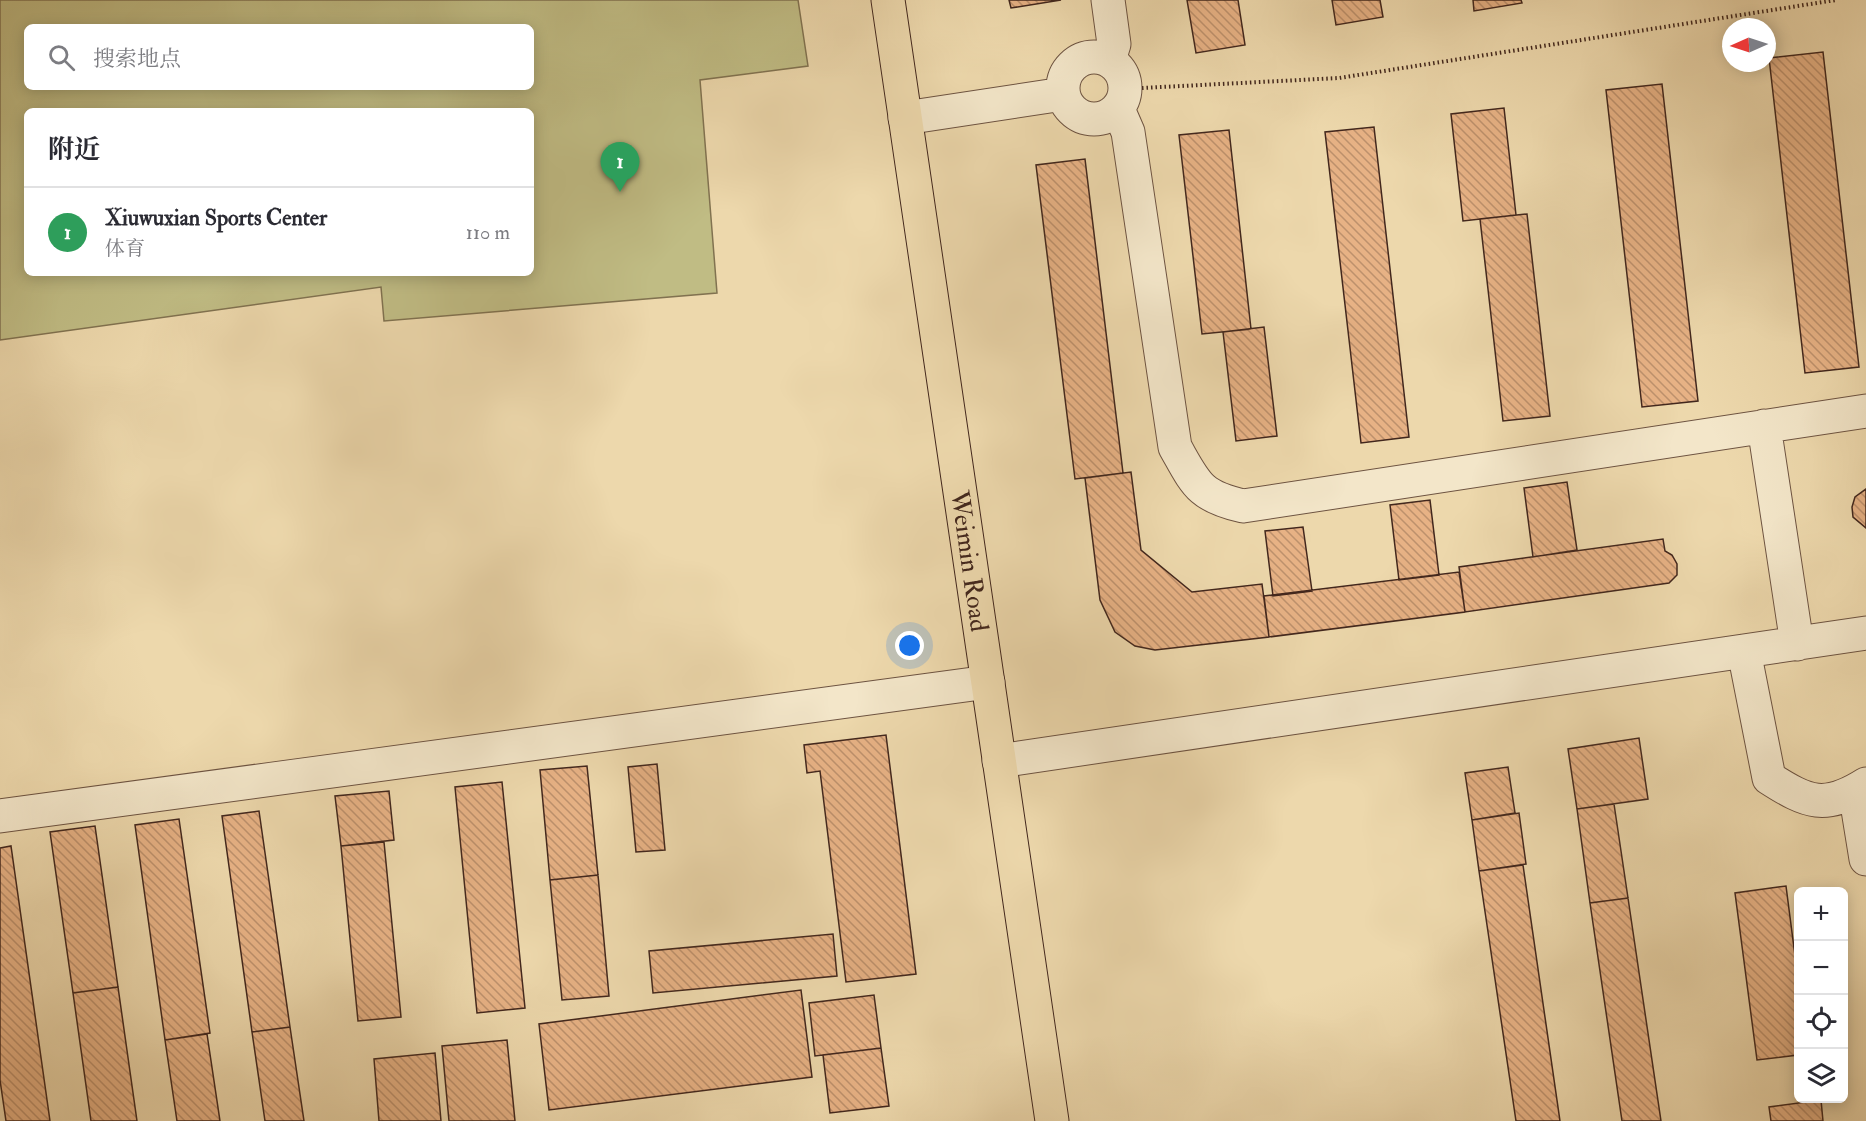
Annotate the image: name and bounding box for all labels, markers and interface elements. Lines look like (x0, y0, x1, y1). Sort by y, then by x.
north arrow (1722, 18, 1776, 72)
search box (24, 24, 534, 90)
icon: search (45, 41, 78, 74)
text: 搜索地点 (93, 45, 181, 73)
text: 附近 (48, 134, 100, 166)
pin: 1 (600, 142, 640, 192)
text: Xiuwuxian Sports Center (105, 204, 327, 232)
text: 1 (64, 220, 71, 245)
text: 110 m (466, 220, 510, 245)
text: 体育 (105, 236, 145, 261)
street label: Weimin Road (943, 487, 995, 634)
your location (895, 631, 924, 660)
map controls (1794, 887, 1848, 1103)
button: + (1794, 887, 1848, 941)
button: − (1794, 941, 1848, 995)
button: locate (1794, 995, 1848, 1049)
button: layers (1794, 1049, 1848, 1103)

